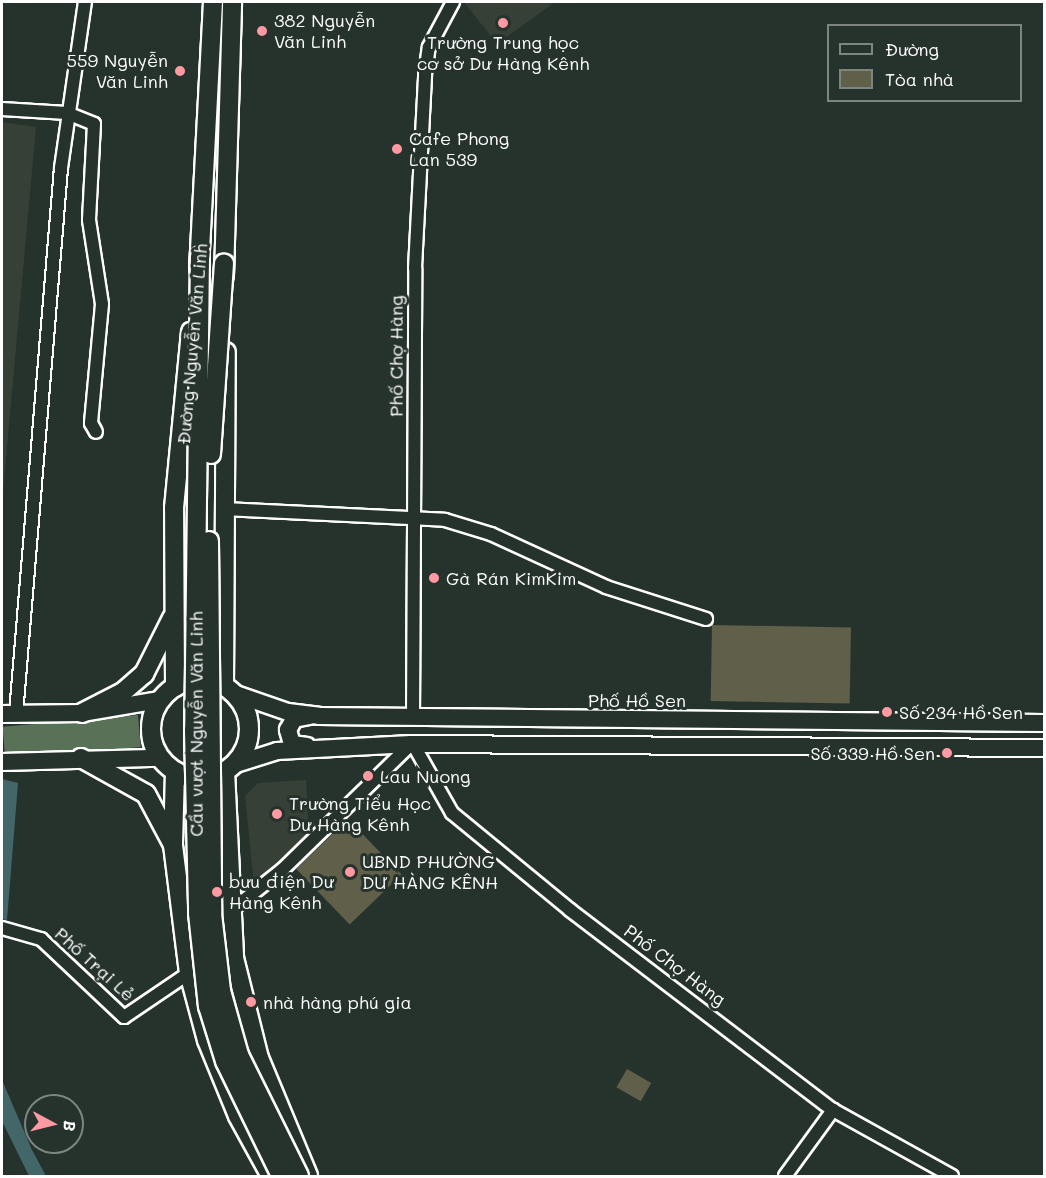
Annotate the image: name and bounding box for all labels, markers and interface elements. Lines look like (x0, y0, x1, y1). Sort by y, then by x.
place label: 382 Nguyễn Văn Linh (274, 10, 375, 52)
marker: Trường Trung học cơ sở Dư Hàng Kênh (496, 16, 510, 30)
marker: 382 Nguyễn Văn Linh (255, 24, 269, 38)
legend (827, 24, 1022, 102)
place label: Trường Trung học cơ sở Dư Hàng Kênh (417, 32, 589, 74)
text: Đường (885, 37, 939, 61)
place label: 559 Nguyễn Văn Linh (67, 50, 168, 92)
marker: 559 Nguyễn Văn Linh (173, 64, 187, 78)
text: Tòa nhà (885, 67, 954, 91)
place label: Cafe Phong Lan 539 (409, 128, 509, 170)
marker: Cafe Phong Lan 539 (390, 142, 404, 156)
street label: Đường Nguyễn Văn Linh (172, 243, 212, 445)
street label: Phố Chợ Hàng (385, 295, 407, 417)
place label: Gà Rán KimKim (446, 567, 576, 589)
marker: Gà Rán KimKim (427, 571, 441, 585)
street label: Cầu vượt Nguyễn Văn Linh (185, 611, 207, 837)
street label: Phố Hồ Sen (588, 689, 686, 711)
place label: Số 234 Hồ Sen (899, 701, 1023, 723)
marker: Số 234 Hồ Sen (880, 705, 894, 719)
place label: Số 339 Hồ Sen (810, 742, 935, 764)
marker: Số 339 Hồ Sen (940, 746, 954, 760)
place label: Lau Nuong (380, 765, 471, 787)
marker: Lau Nuong (361, 769, 375, 783)
place label: Trường Tiểu Học Dư Hàng Kênh (289, 793, 431, 836)
marker: Trường Tiểu Học Dư Hàng Kênh (270, 807, 284, 821)
place label: UBND PHƯỜNG DƯ HÀNG KÊNH (362, 851, 498, 894)
marker: UBND PHƯỜNG DƯ HÀNG KÊNH (343, 865, 357, 879)
place label: bưu điện Dư Hàng Kênh (229, 871, 333, 914)
marker: bưu điện Dư Hàng Kênh (210, 885, 224, 899)
street label: Phố Chợ Hàng (620, 920, 730, 1010)
street label: Phố Trại Lẻ (51, 923, 139, 1005)
place label: nhà hàng phú gia (263, 991, 412, 1013)
marker: nhà hàng phú gia (244, 995, 258, 1009)
north arrow (24, 1094, 84, 1154)
text: B (59, 1119, 81, 1133)

